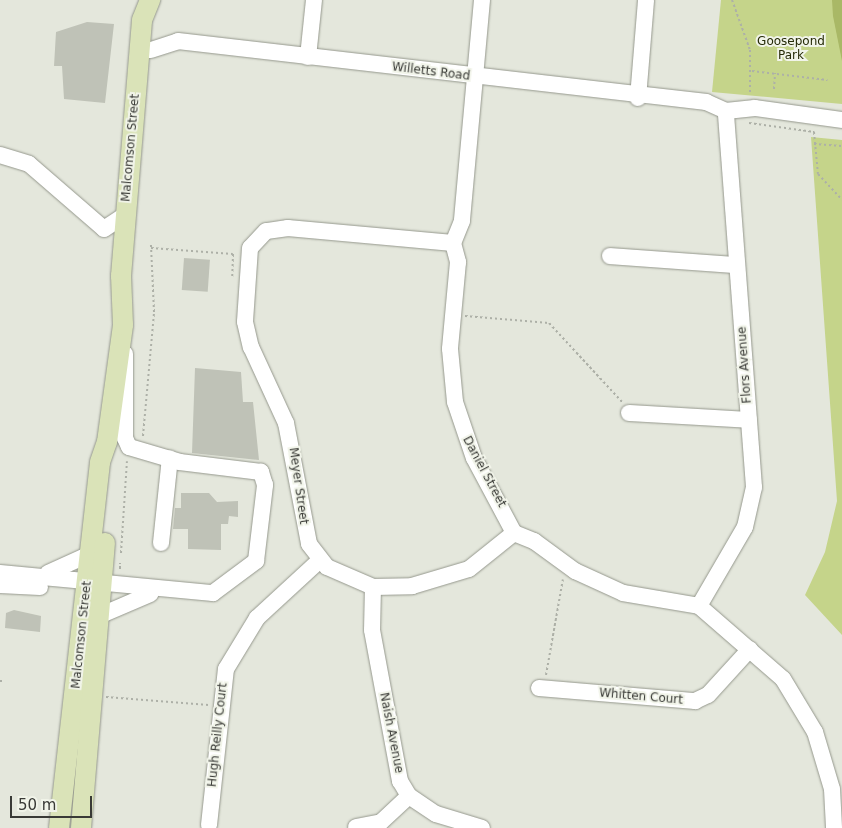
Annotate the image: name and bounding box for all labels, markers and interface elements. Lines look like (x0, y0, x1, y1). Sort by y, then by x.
park label: Goosepond Park (757, 35, 825, 63)
street label: Willetts Road (391, 60, 471, 84)
street label: Malcomson Street (119, 94, 143, 202)
street label: Flors Avenue (735, 326, 755, 404)
street label: Daniel Street (459, 434, 509, 510)
street label: Meyer Street (285, 447, 311, 525)
street label: Malcomson Street (69, 580, 95, 690)
street label: Hugh Reilly Court (205, 682, 231, 788)
street label: Whitten Court (599, 686, 683, 708)
street label: Naish Avenue (376, 691, 406, 775)
scale bar (12, 786, 95, 818)
text: 50 m (18, 796, 56, 814)

